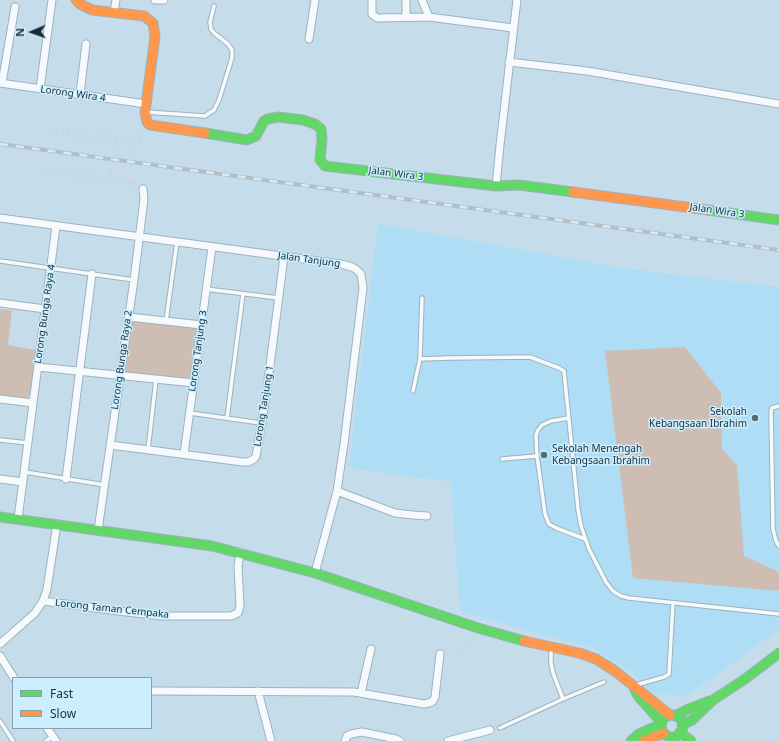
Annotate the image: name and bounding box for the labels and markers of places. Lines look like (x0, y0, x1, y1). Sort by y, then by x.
place label: Sekolah Kebangsaan Ibrahim (649, 406, 747, 430)
marker: Sekolah Kebangsaan Ibrahim (750, 413, 760, 423)
place label: Sekolah Menengah Kebangsaan Ibrahim (552, 443, 650, 466)
marker: Sekolah Menengah Kebangsaan Ibrahim (539, 450, 549, 460)

